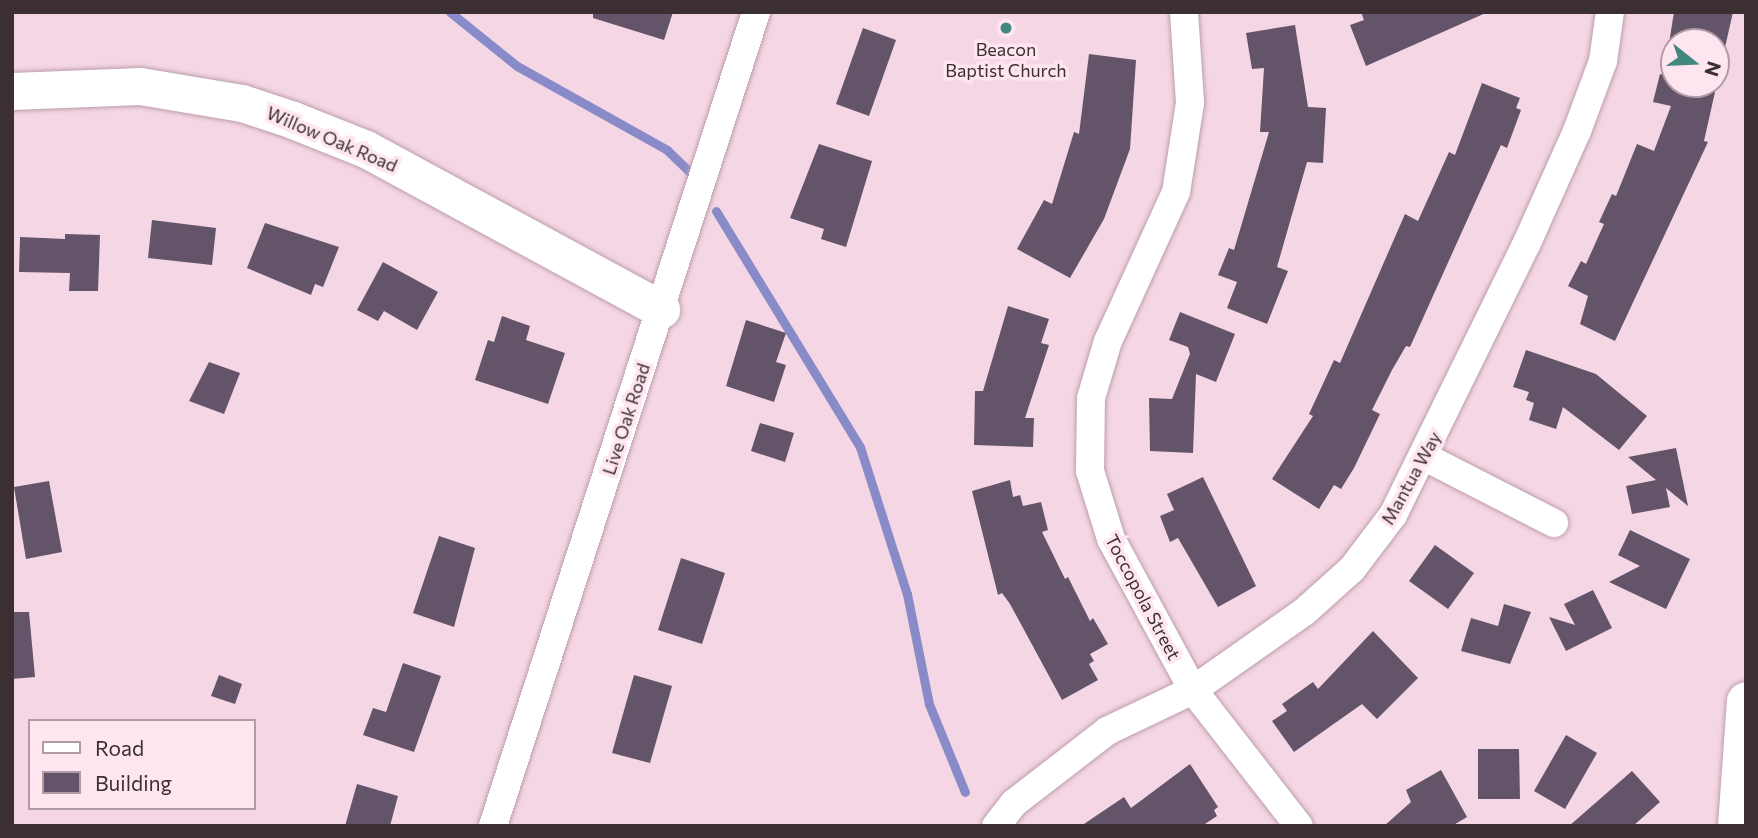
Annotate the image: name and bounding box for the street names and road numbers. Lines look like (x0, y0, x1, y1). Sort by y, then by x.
street label: Willow Oak Road (263, 102, 401, 176)
street label: Live Oak Road (598, 360, 654, 478)
street label: Mantua Way (1377, 428, 1445, 528)
street label: Toccopola Street (1101, 530, 1185, 664)

